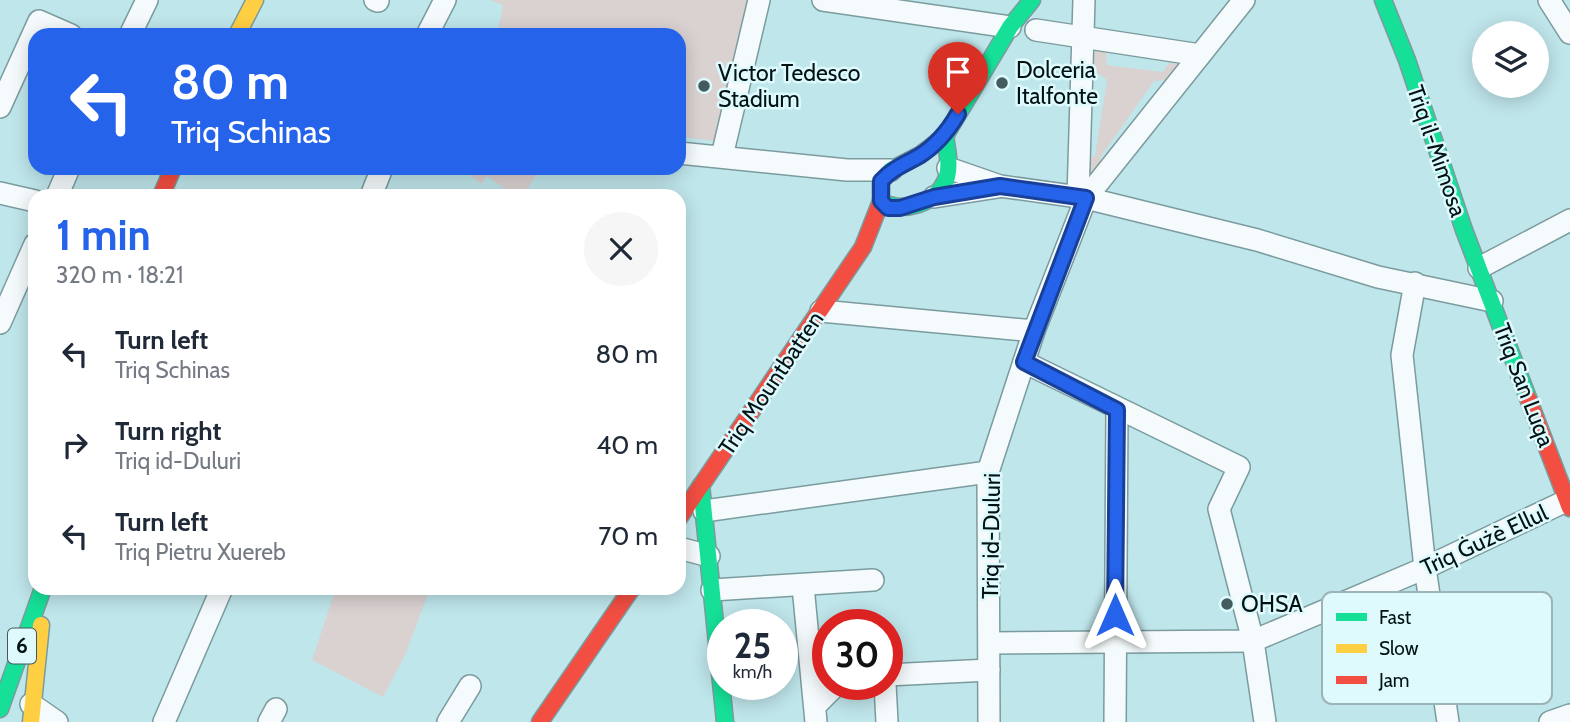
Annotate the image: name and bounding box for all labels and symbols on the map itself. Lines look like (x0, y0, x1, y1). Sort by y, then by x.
pin (928, 42, 988, 114)
place label: Dolceria Italfonte (1016, 56, 1098, 110)
place label: Victor Tedesco Stadium (718, 59, 860, 113)
marker: Dolceria Italfonte (994, 75, 1010, 91)
marker: Victor Tedesco Stadium (696, 78, 712, 94)
street label: Triq il-Mimosa (1401, 82, 1473, 220)
street label: Triq Mountbatten (713, 306, 829, 460)
street label: Triq San Luqa (1488, 319, 1560, 451)
street label: Triq id-Duluri (976, 473, 1006, 599)
street label: Triq Ġużè Ellul (1416, 498, 1552, 582)
position arrow (1078, 578, 1152, 652)
place label: OHSA (1241, 590, 1303, 618)
legend (1322, 592, 1552, 704)
marker: OHSA (1219, 596, 1235, 612)
text: Fast (1379, 606, 1412, 629)
speed limit sign: 30 (812, 609, 903, 700)
road number: 6 (8, 628, 36, 664)
text: Slow (1379, 637, 1419, 660)
text: Jam (1378, 669, 1409, 692)

